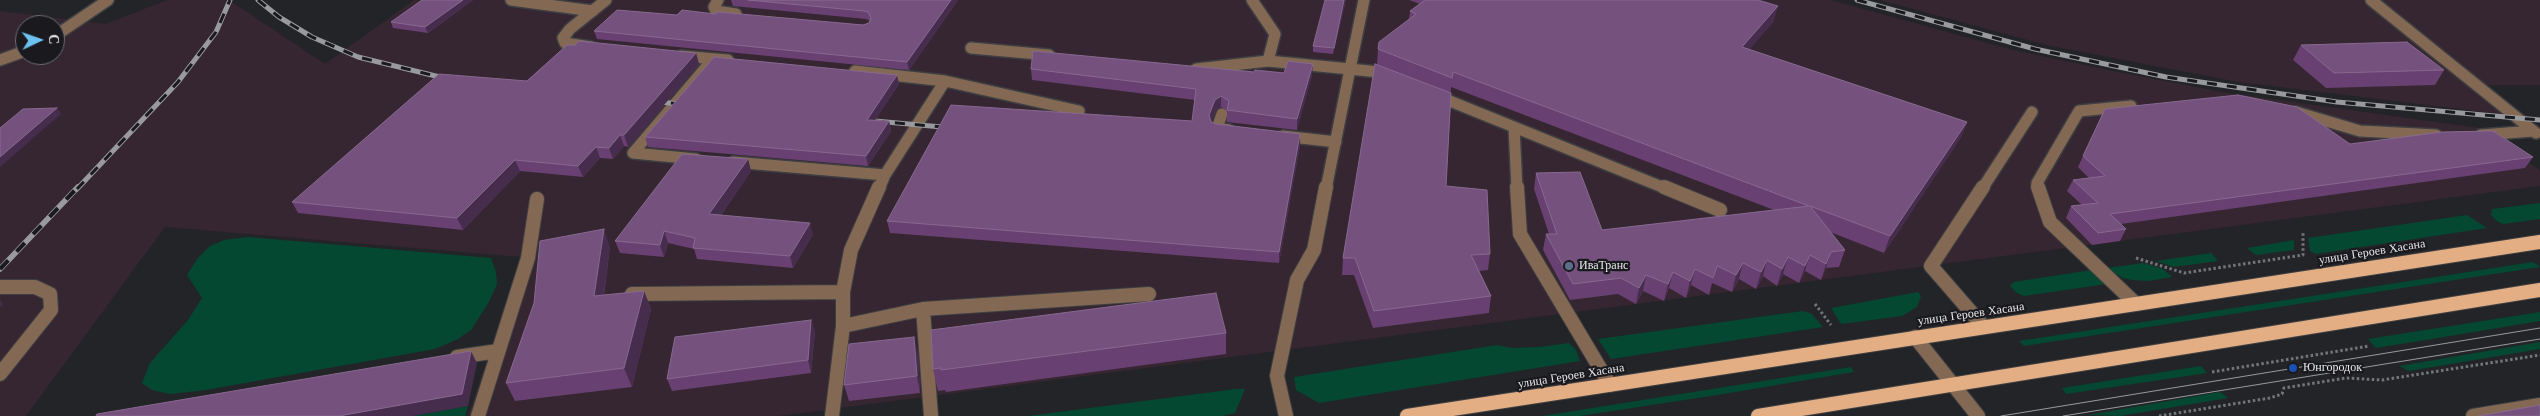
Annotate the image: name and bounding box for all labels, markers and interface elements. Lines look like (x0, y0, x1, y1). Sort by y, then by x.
north arrow (15, 15, 65, 65)
text: С (45, 34, 63, 45)
street label: улица Героев Хасана (2318, 236, 2426, 268)
place label: ИваТранс (1579, 259, 1628, 273)
marker: ИваТранс (1563, 260, 1575, 272)
street label: улица Героев Хасана (1917, 299, 2025, 329)
street label: улица Героев Хасана (1517, 360, 1625, 392)
place label: Юнгородок (2303, 361, 2362, 375)
marker: Юнгородок (2287, 362, 2299, 374)

